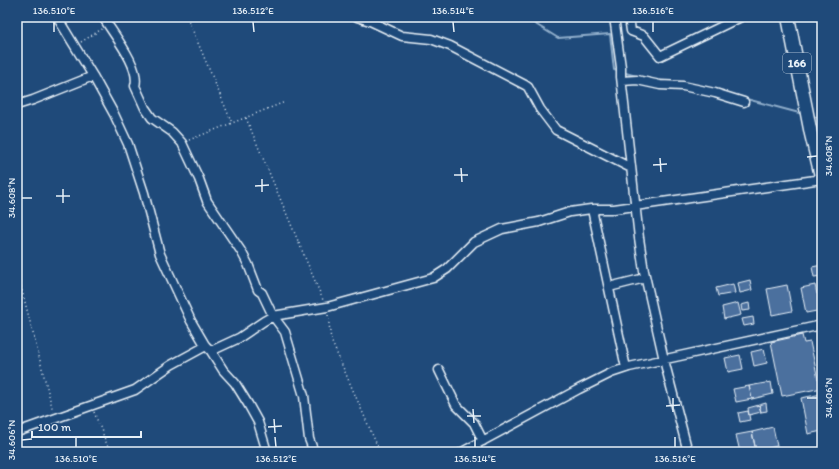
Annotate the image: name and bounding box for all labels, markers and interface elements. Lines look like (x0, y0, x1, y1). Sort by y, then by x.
text: 136.510°E (33, 4, 76, 17)
text: 136.512°E (232, 4, 274, 17)
text: 136.514°E (432, 4, 475, 17)
text: 136.516°E (632, 4, 674, 17)
road number: 166 (783, 53, 811, 73)
text: 34.608°N (822, 135, 835, 176)
text: 34.608°N (5, 177, 18, 218)
text: 34.606°N (822, 378, 835, 418)
scale bar (32, 413, 141, 439)
text: 34.606°N (5, 420, 18, 460)
text: 100 m (38, 420, 71, 434)
text: 136.510°E (55, 452, 98, 465)
text: 136.512°E (255, 452, 297, 465)
text: 136.514°E (454, 452, 497, 465)
text: 136.516°E (654, 452, 696, 465)

